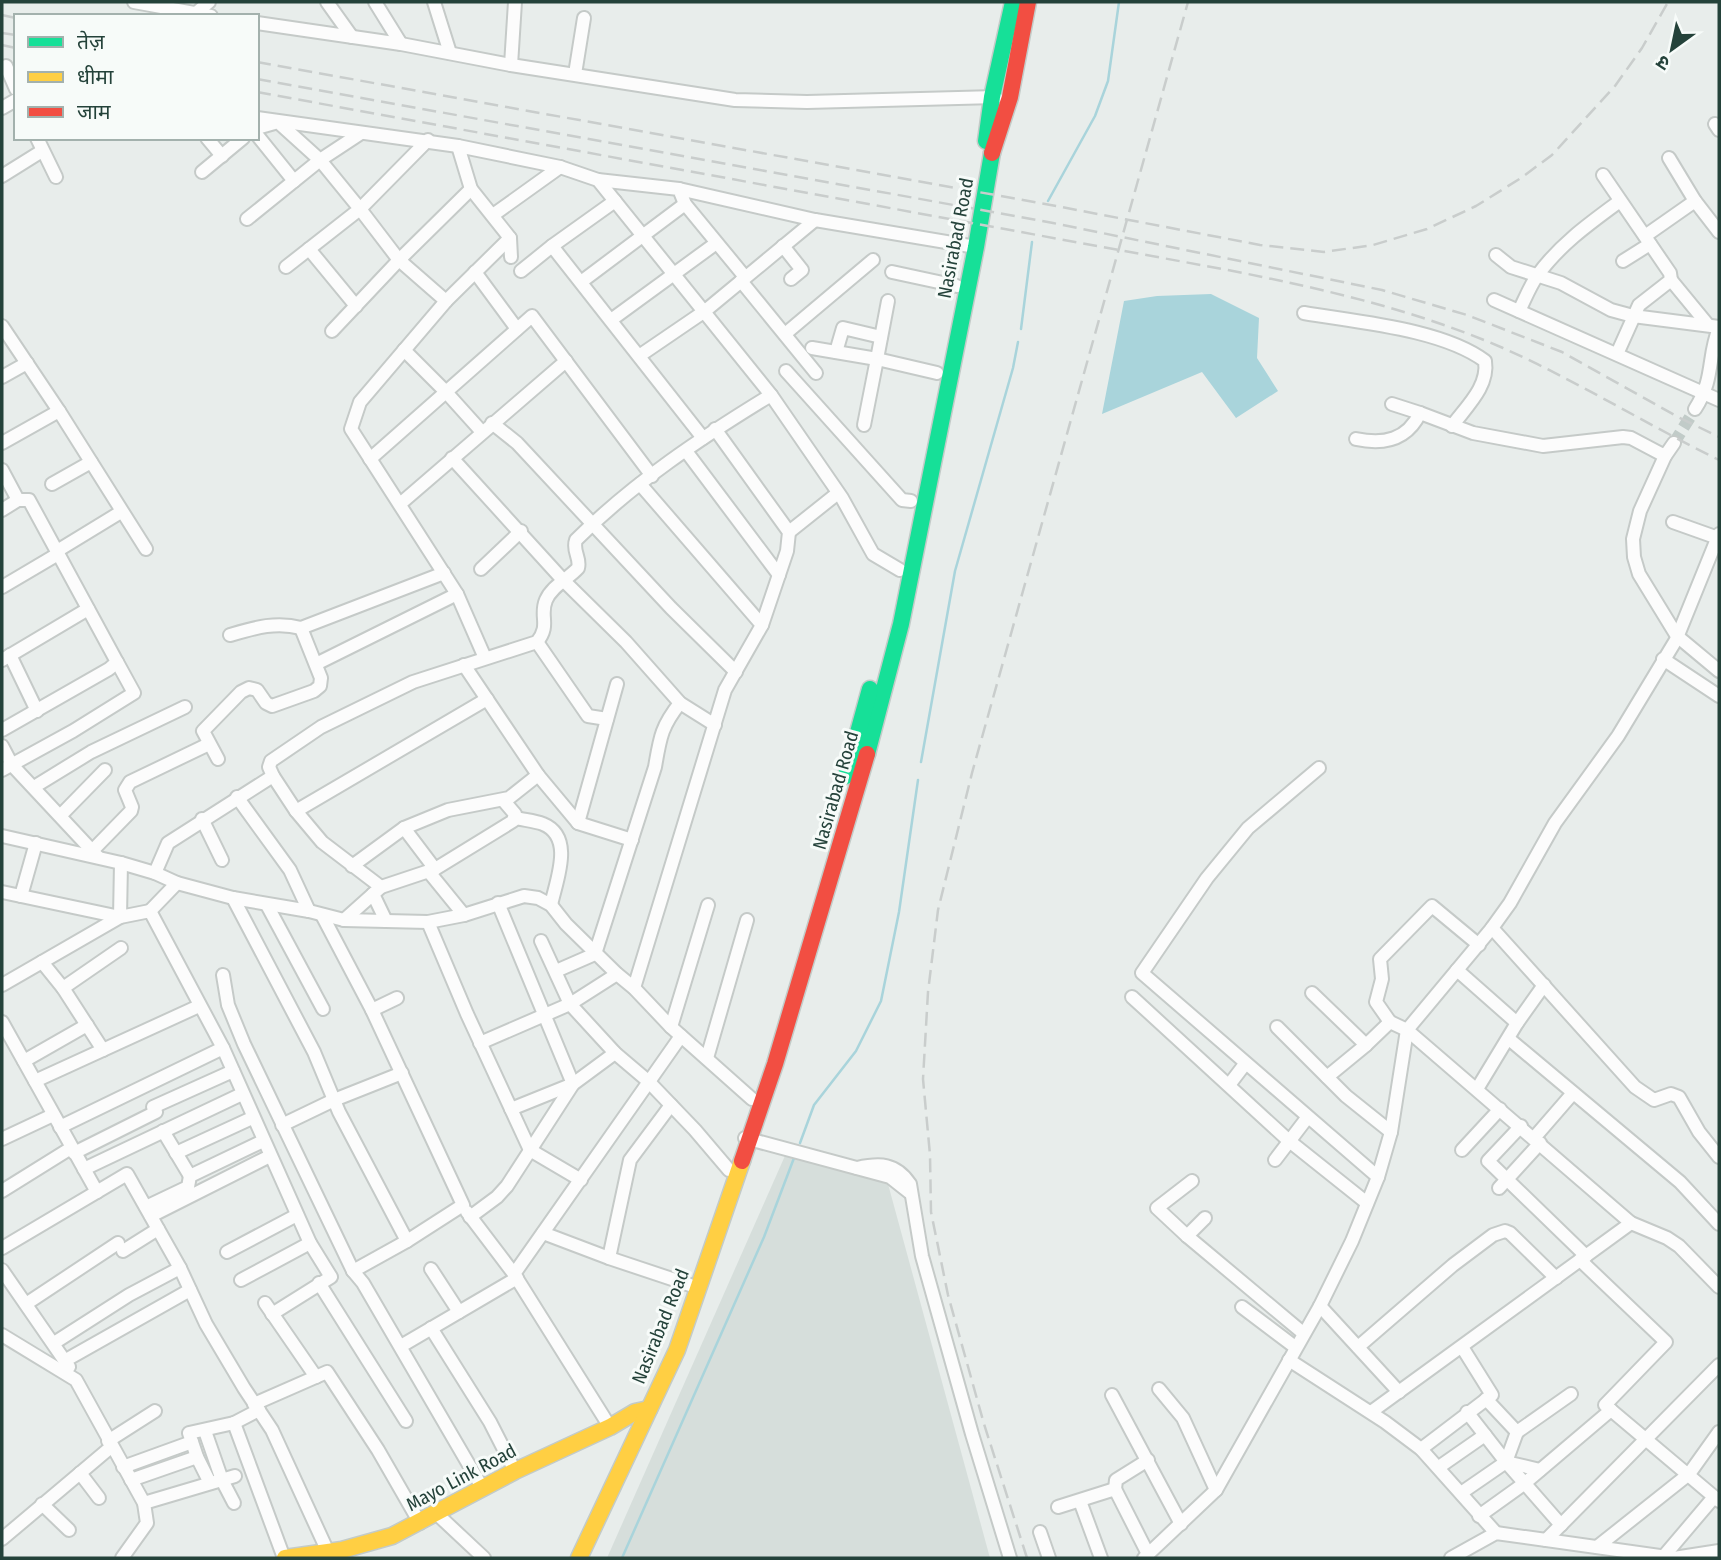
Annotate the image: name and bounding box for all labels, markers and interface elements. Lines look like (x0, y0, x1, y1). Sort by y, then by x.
legend (14, 14, 259, 140)
north arrow (1637, 14, 1707, 84)
text: तेज़ (77, 29, 105, 55)
text: उ (1651, 50, 1674, 76)
text: धीमा (77, 64, 114, 90)
text: जाम (77, 99, 111, 125)
street label: Nasirabad Road (933, 176, 978, 300)
street label: Nasirabad Road (808, 728, 863, 852)
street label: Nasirabad Road (627, 1265, 694, 1387)
street label: Mayo Link Road (402, 1439, 520, 1516)

